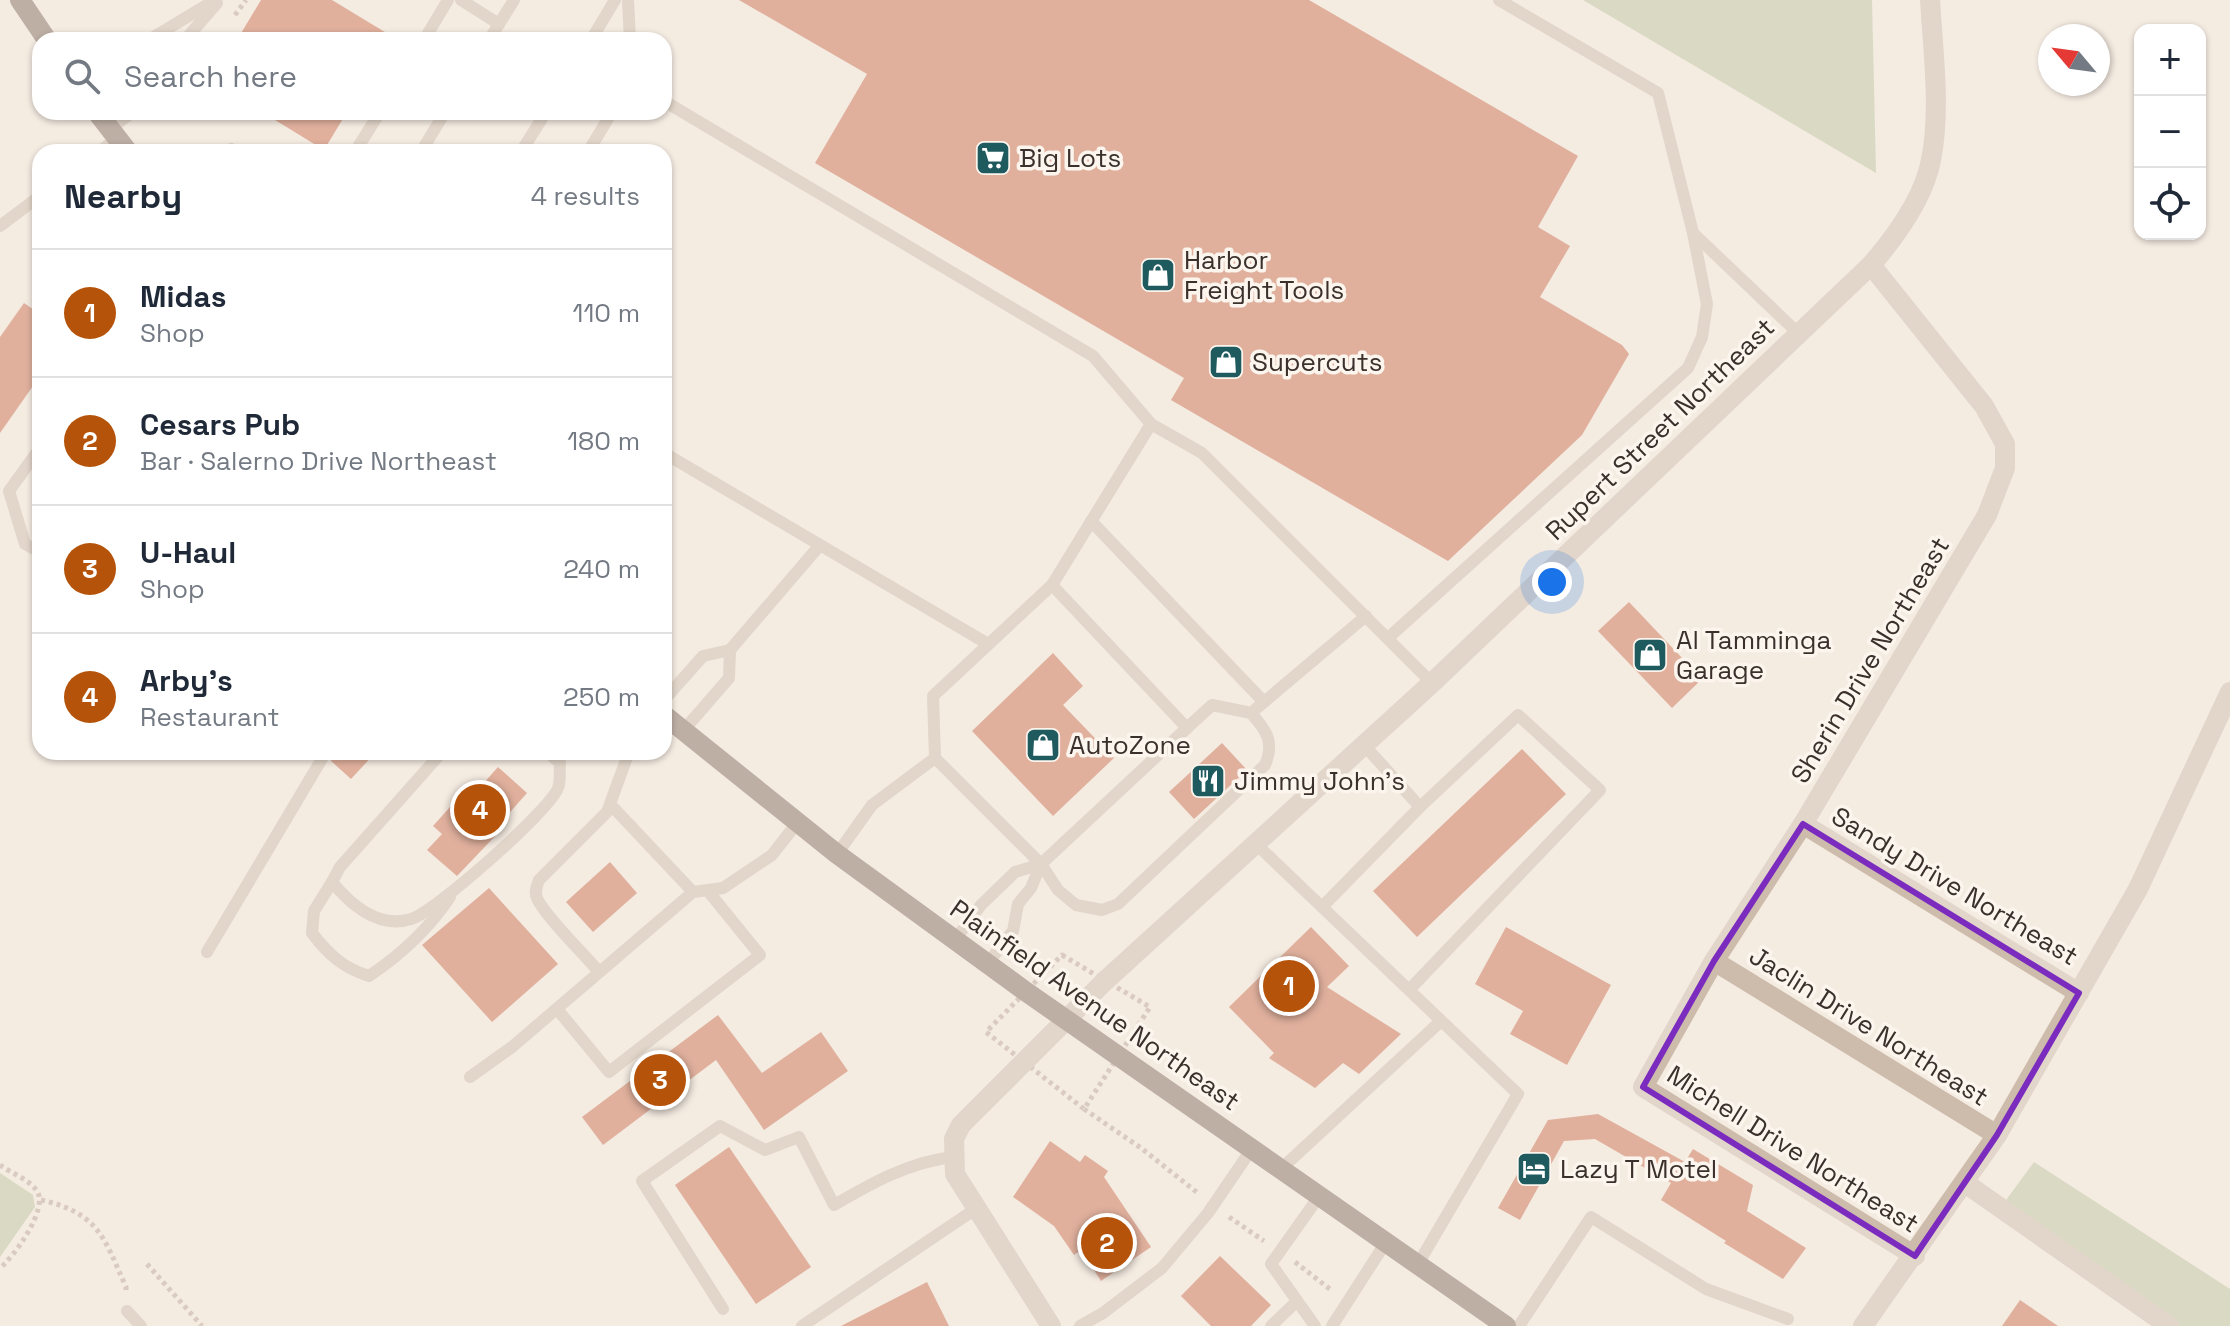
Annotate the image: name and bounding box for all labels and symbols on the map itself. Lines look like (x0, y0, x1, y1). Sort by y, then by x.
north arrow (2038, 24, 2110, 96)
supermarket icon: Big Lots (974, 139, 1012, 177)
place label: Big Lots (1019, 141, 1121, 175)
place label: Harbor Freight Tools (1184, 243, 1344, 307)
shop icon: Harbor Freight Tools (1139, 256, 1177, 294)
street label: Rupert Street Northeast (1538, 311, 1782, 547)
shop icon: Supercuts (1207, 343, 1245, 381)
place label: Supercuts (1252, 345, 1382, 379)
street label: Sherin Drive Northeast (1783, 531, 1957, 789)
your location (1532, 562, 1572, 602)
place label: Al Tamminga Garage (1676, 623, 1831, 687)
shop icon: Al Tamminga Garage (1631, 636, 1669, 674)
shop icon: AutoZone (1024, 726, 1062, 764)
place label: AutoZone (1069, 728, 1191, 762)
restaurant icon: Jimmy John's (1189, 762, 1227, 800)
place label: Jimmy John's (1234, 764, 1405, 798)
pin: 4 (454, 780, 506, 840)
street label: Sandy Drive Northeast (1825, 799, 2085, 973)
street label: Plainfield Avenue Northeast (943, 892, 1247, 1118)
street label: Jaclin Drive Northeast (1743, 938, 1995, 1114)
pin: 1 (1263, 956, 1315, 1016)
pin: 3 (634, 1050, 686, 1110)
street label: Michell Drive Northeast (1661, 1058, 1925, 1240)
hotel icon: Lazy T Motel (1515, 1150, 1553, 1188)
place label: Lazy T Motel (1560, 1152, 1717, 1186)
pin: 2 (1081, 1213, 1133, 1273)

